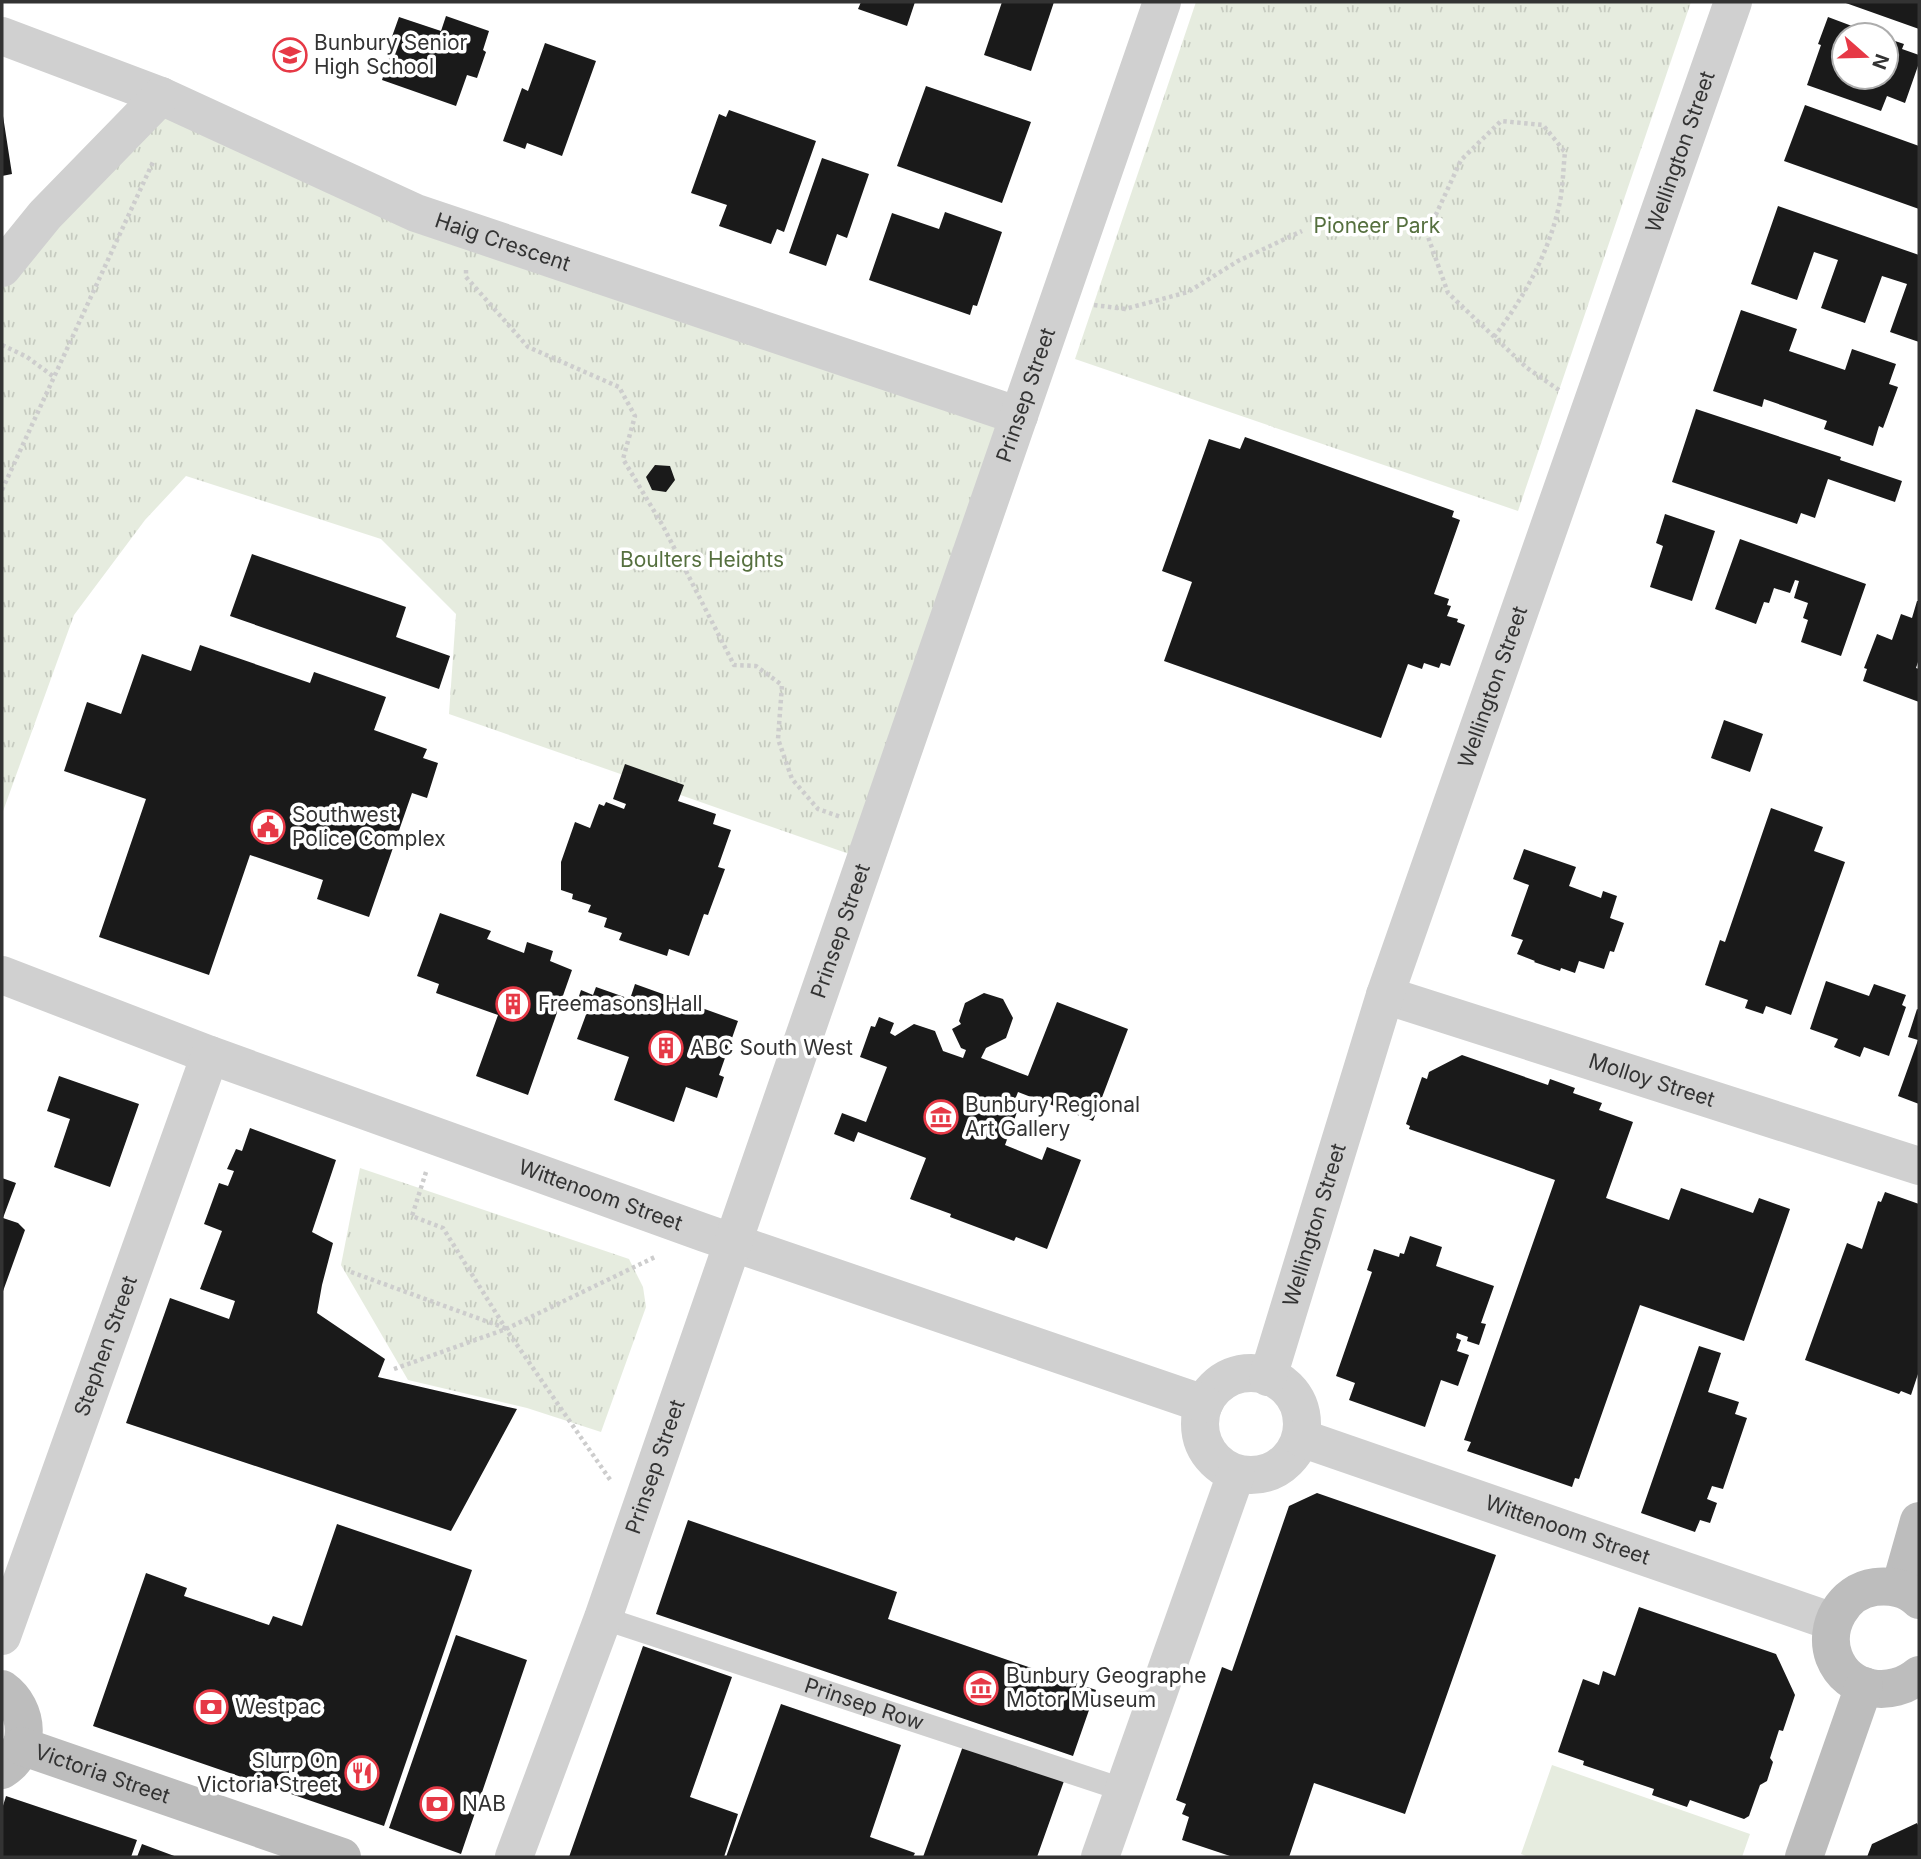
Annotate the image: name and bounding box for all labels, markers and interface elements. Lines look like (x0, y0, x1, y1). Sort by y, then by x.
north arrow (1830, 21, 1900, 91)
place label: Bunbury Senior High School (314, 30, 468, 79)
school or university icon: Bunbury Senior High School (271, 36, 309, 74)
text: N (1867, 51, 1894, 72)
street label: Wellington Street (1640, 67, 1720, 236)
street label: Haig Crescent (432, 207, 574, 276)
park label: Pioneer Park (1314, 213, 1441, 238)
street label: Prinsep Street (991, 324, 1060, 465)
park label: Boulters Heights (620, 547, 784, 572)
street label: Wellington Street (1453, 603, 1532, 771)
place label: Southwest Police Complex (292, 802, 446, 851)
public building icon: Southwest Police Complex (249, 808, 287, 846)
street label: Prinsep Street (805, 860, 875, 1001)
building icon: Freemasons Hall (494, 985, 532, 1023)
place label: Freemasons Hall (538, 991, 703, 1016)
building icon: ABC South West (647, 1029, 685, 1067)
place label: ABC South West (690, 1035, 853, 1060)
street label: Molloy Street (1586, 1048, 1718, 1112)
place label: Bunbury Regional Art Gallery (965, 1092, 1140, 1141)
museum icon: Bunbury Regional Art Gallery (922, 1098, 960, 1136)
street label: Wellington Street (1277, 1140, 1351, 1309)
street label: Wittenoom Street (515, 1154, 686, 1236)
street label: Stephen Street (69, 1272, 142, 1420)
street label: Prinsep Street (620, 1396, 690, 1537)
street label: Wittenoom Street (1482, 1490, 1653, 1570)
place label: Bunbury Geographe Motor Museum (1006, 1663, 1206, 1712)
museum icon: Bunbury Geographe Motor Museum (962, 1669, 1000, 1707)
street label: Prinsep Row (802, 1672, 927, 1735)
bank icon: Westpac (192, 1688, 230, 1726)
place label: Westpac (235, 1694, 322, 1719)
street label: Victoria Street (32, 1739, 173, 1809)
place label: Slurp On Victoria Street (197, 1748, 338, 1797)
restaurant icon: Slurp On Victoria Street (343, 1754, 381, 1792)
bank icon: NAB (418, 1785, 456, 1823)
place label: NAB (462, 1791, 506, 1816)

